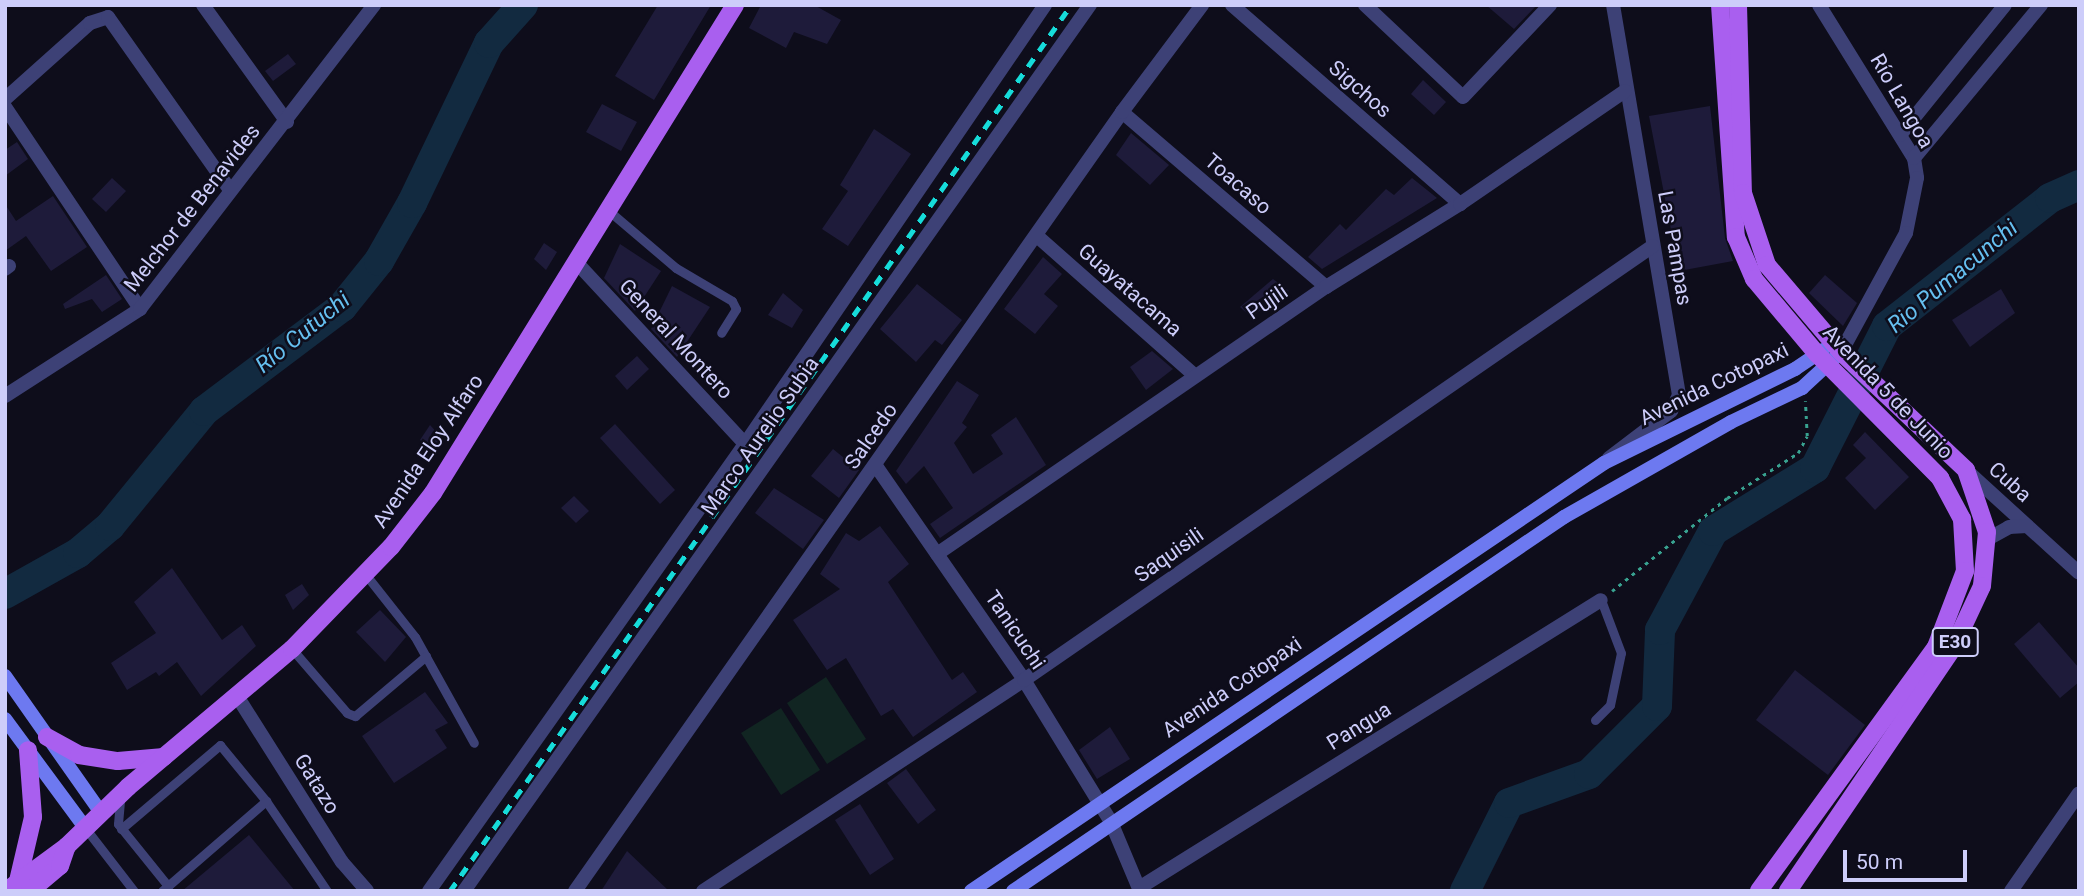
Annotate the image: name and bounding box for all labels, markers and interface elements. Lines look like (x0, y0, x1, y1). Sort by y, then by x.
street label: Río Langoa (1865, 49, 1939, 153)
street label: Sigchos (1324, 55, 1396, 123)
street label: Melchor de Benavides (119, 119, 265, 297)
street label: Toacaso (1199, 148, 1277, 220)
street label: Las Pampas (1653, 189, 1697, 307)
water label: Rio Pumacunchi (1882, 215, 2024, 339)
street label: Guayatacama (1073, 238, 1187, 342)
street label: General Montero (614, 274, 738, 404)
street label: Pujili (1241, 279, 1293, 325)
water label: Río Cutuchi (250, 287, 356, 379)
street label: Avenida 5 de Junio (1818, 320, 1958, 464)
street label: Avenida Cotopaxi (1635, 337, 1793, 431)
street label: Marco Aurelio Subia (696, 352, 824, 520)
street label: Avenida Eloy Alfaro (367, 369, 489, 533)
street label: Salcedo (839, 398, 903, 474)
street label: Cuba (1984, 456, 2036, 508)
street label: Saquisili (1130, 522, 1208, 588)
street label: Tanicuchi (979, 586, 1051, 674)
road number: E30 (1930, 626, 1980, 657)
street label: Avenida Cotopaxi (1158, 631, 1306, 743)
street label: Pangua (1322, 697, 1396, 755)
street label: Gatazo (289, 749, 345, 819)
scale bar (1846, 836, 1970, 880)
text: 50 m (1856, 850, 1903, 874)

